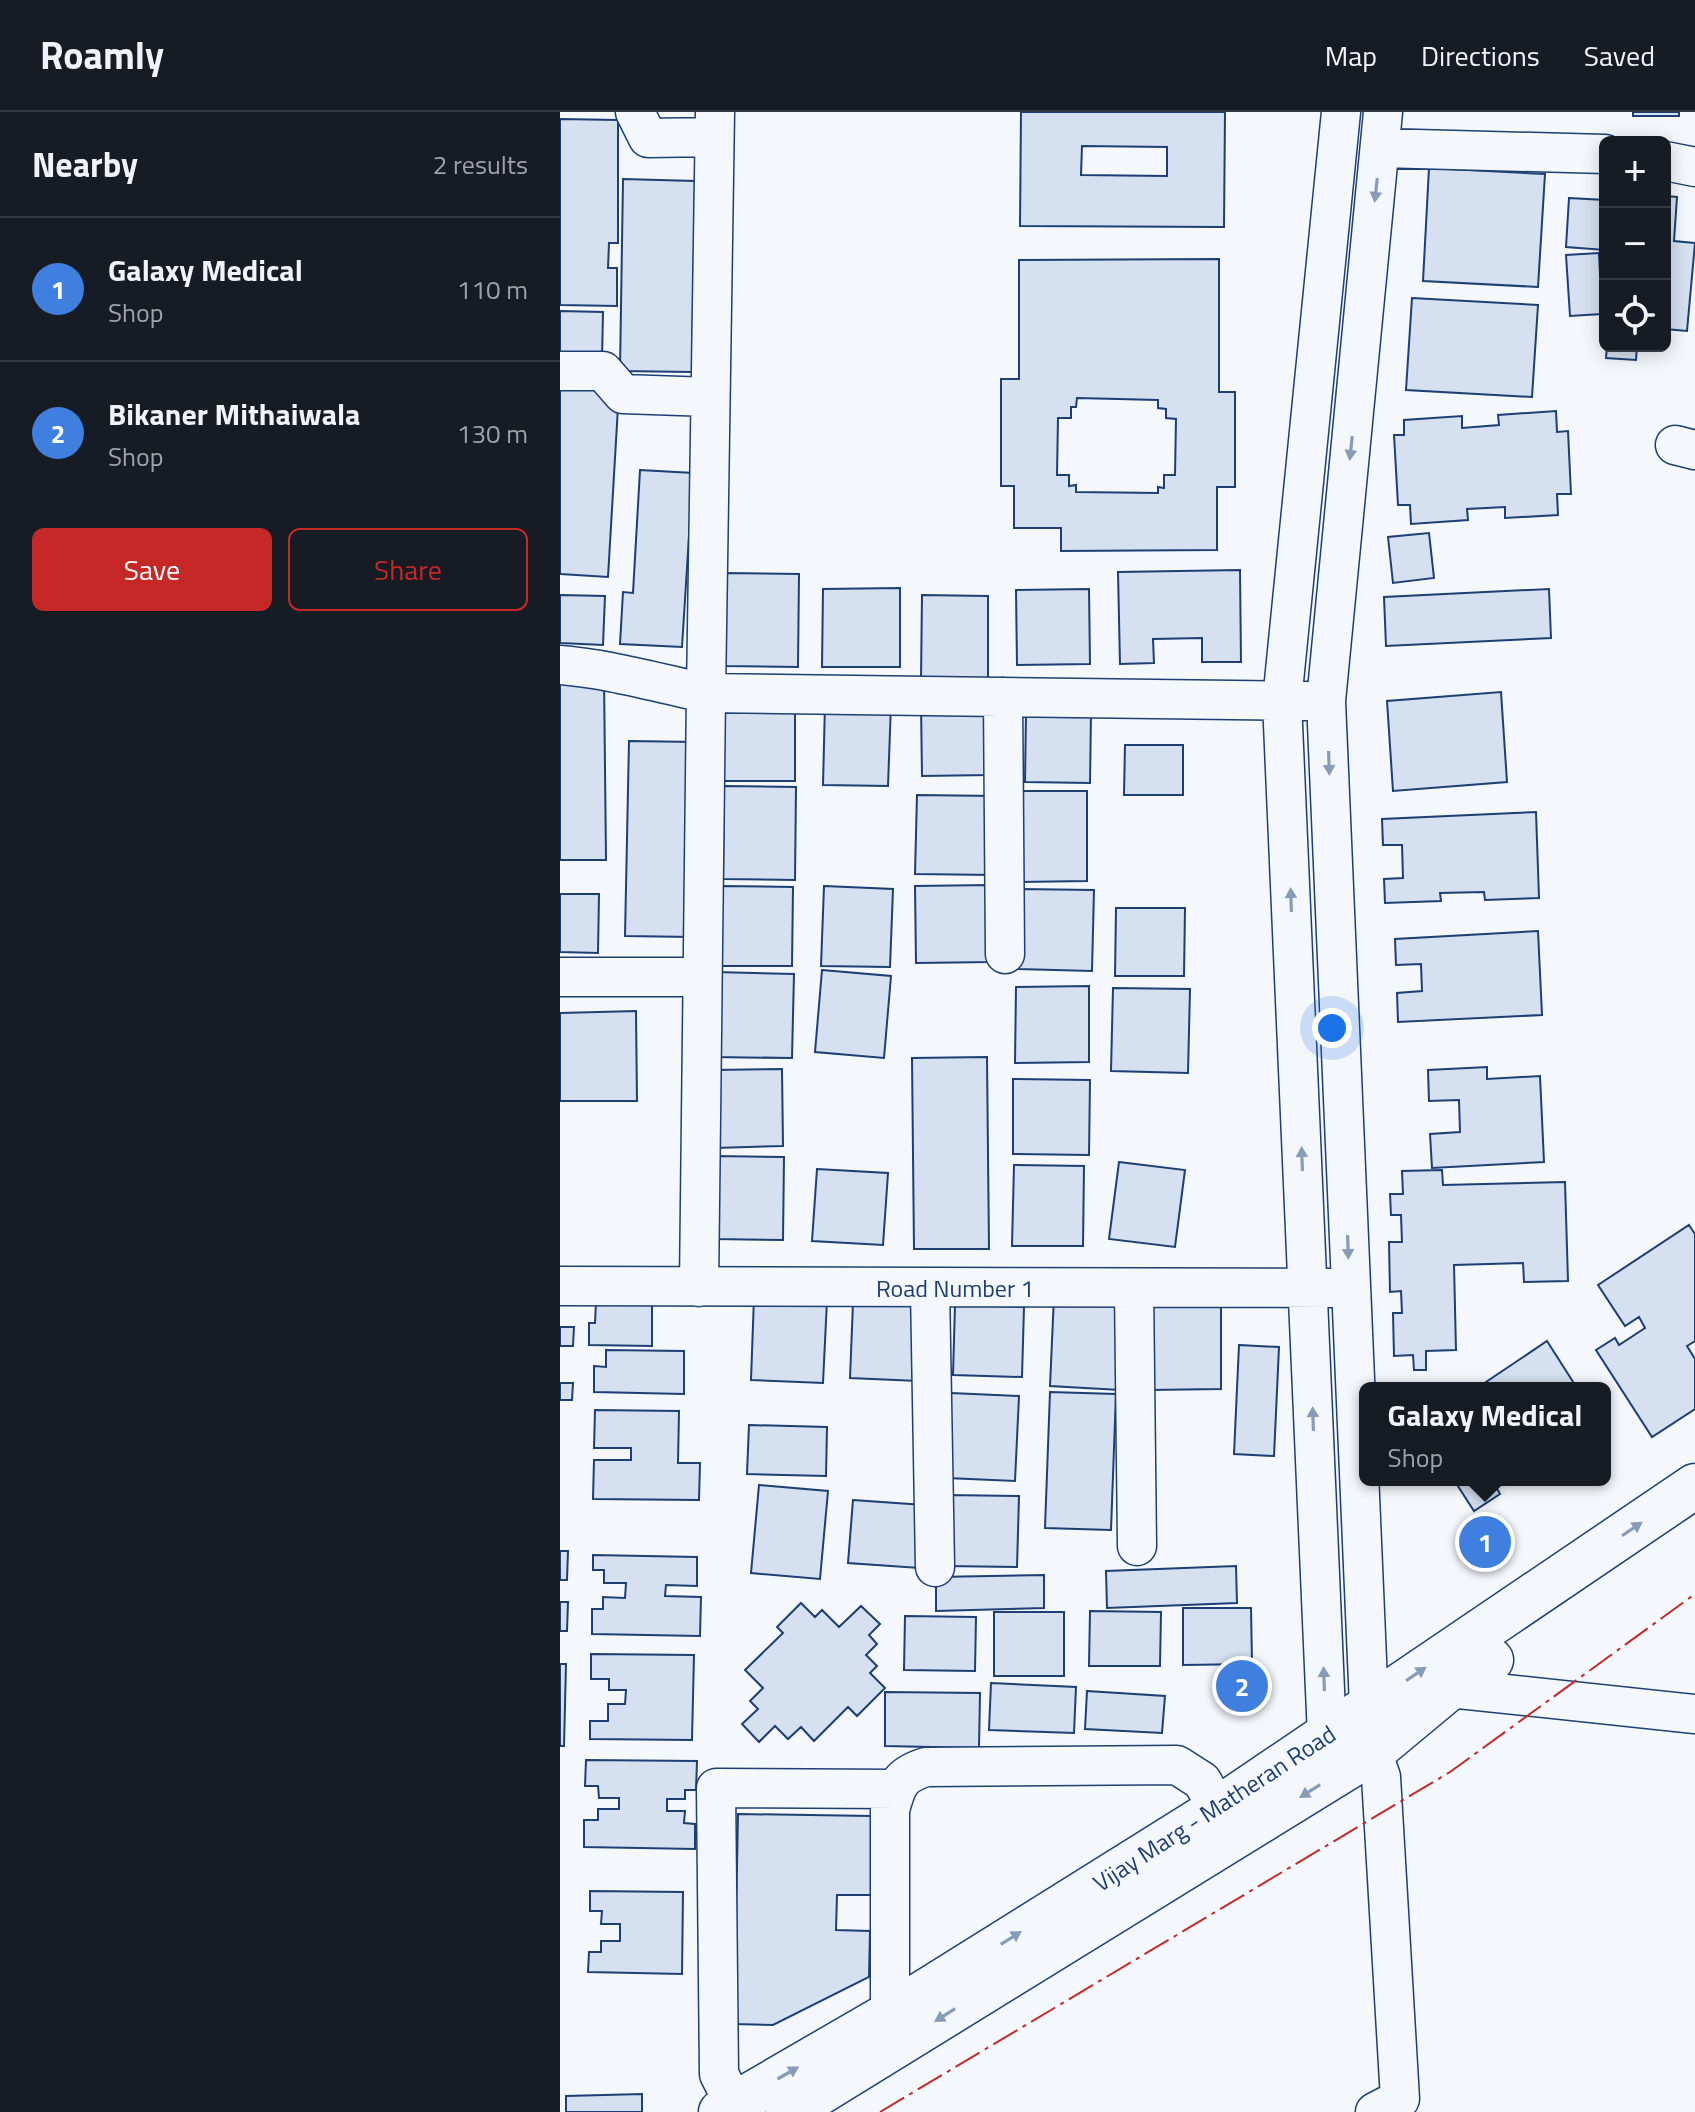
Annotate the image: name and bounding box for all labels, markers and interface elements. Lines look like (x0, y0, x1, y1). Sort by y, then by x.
text: Roamly (40, 26, 164, 84)
text: Map (1325, 34, 1377, 77)
text: Directions (1421, 34, 1540, 77)
text: Saved (1584, 34, 1655, 77)
map controls (1599, 136, 1671, 352)
button: + (1599, 136, 1671, 208)
text: Nearby (32, 138, 138, 190)
text: 2 results (433, 145, 528, 184)
one-way arrow (1369, 178, 1382, 203)
button: − (1599, 208, 1671, 280)
text: Galaxy Medical (108, 247, 303, 293)
text: 1 (51, 270, 65, 309)
text: 110 m (457, 270, 528, 309)
button: locate (1599, 280, 1671, 352)
text: Shop (108, 293, 163, 332)
text: Bikaner Mithaiwala (108, 391, 360, 437)
text: 2 (51, 414, 65, 453)
text: 130 m (457, 414, 528, 453)
one-way arrow (1344, 436, 1357, 461)
text: Shop (108, 437, 163, 476)
button: Save (32, 528, 272, 611)
button: Share (288, 528, 528, 611)
one-way arrow (1322, 751, 1335, 776)
one-way arrow (1284, 887, 1297, 912)
your location (1312, 1008, 1352, 1048)
one-way arrow (1295, 1146, 1308, 1171)
one-way arrow (1342, 1235, 1355, 1260)
street label: Road Number 1 (876, 1270, 1034, 1306)
popup (1359, 1382, 1611, 1486)
text: Galaxy Medical (1388, 1392, 1582, 1438)
one-way arrow (1306, 1406, 1319, 1431)
text: Shop (1388, 1438, 1443, 1477)
pin: 1 (1459, 1512, 1511, 1572)
one-way arrow (1621, 1521, 1642, 1536)
pin: 2 (1216, 1656, 1268, 1716)
one-way arrow (1318, 1666, 1331, 1691)
one-way arrow (1406, 1667, 1427, 1682)
street label: Vijay Marg - Matheran Road (1085, 1716, 1343, 1900)
one-way arrow (1299, 1783, 1321, 1797)
one-way arrow (1000, 1932, 1022, 1946)
one-way arrow (934, 2008, 956, 2022)
one-way arrow (777, 2066, 799, 2080)

